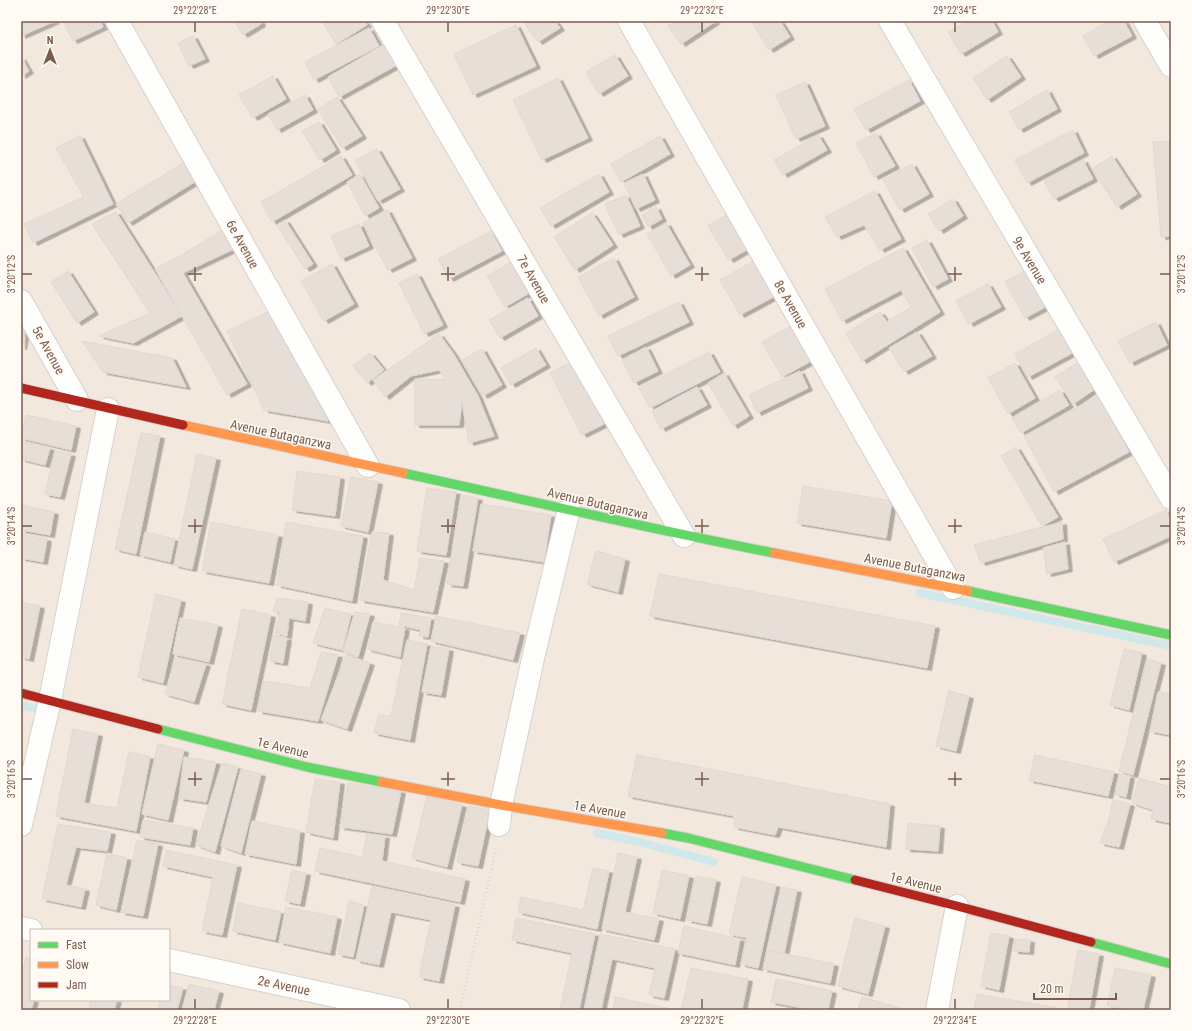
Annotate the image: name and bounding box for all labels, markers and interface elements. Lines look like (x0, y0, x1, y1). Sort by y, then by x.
text: 29°22'28"E (173, 5, 217, 16)
text: 29°22'30"E (426, 5, 470, 16)
text: 29°22'32"E (680, 5, 724, 16)
text: 29°22'34"E (933, 5, 977, 16)
north arrow (30, 30, 70, 70)
text: N (47, 34, 54, 47)
street label: 6e Avenue (223, 217, 262, 271)
street label: 9e Avenue (1010, 234, 1050, 287)
street label: 7e Avenue (514, 253, 553, 306)
text: 3°20'12"S (6, 255, 17, 293)
text: 3°20'12"S (1176, 255, 1187, 293)
street label: 8e Avenue (771, 278, 810, 331)
street label: 5e Avenue (29, 323, 68, 377)
street label: Avenue Butaganzwa (229, 416, 333, 453)
street label: Avenue Butaganzwa (546, 485, 650, 522)
text: 3°20'14"S (6, 507, 17, 545)
text: 3°20'14"S (1176, 507, 1187, 545)
street label: Avenue Butaganzwa (863, 550, 967, 585)
street label: 1e Avenue (255, 734, 310, 761)
text: 3°20'16"S (6, 760, 17, 798)
text: 3°20'16"S (1176, 760, 1187, 798)
street label: 1e Avenue (573, 798, 627, 821)
street label: 1e Avenue (888, 869, 943, 896)
legend (30, 929, 170, 1001)
text: Fast (66, 938, 87, 952)
text: Slow (66, 958, 89, 972)
street label: 2e Avenue (256, 973, 311, 998)
scale bar (1034, 975, 1116, 1001)
text: Jam (66, 978, 87, 992)
text: 20 m (1040, 982, 1064, 996)
text: 29°22'28"E (173, 1015, 217, 1026)
text: 29°22'30"E (426, 1015, 470, 1026)
text: 29°22'32"E (680, 1015, 724, 1026)
text: 29°22'34"E (933, 1015, 977, 1026)

